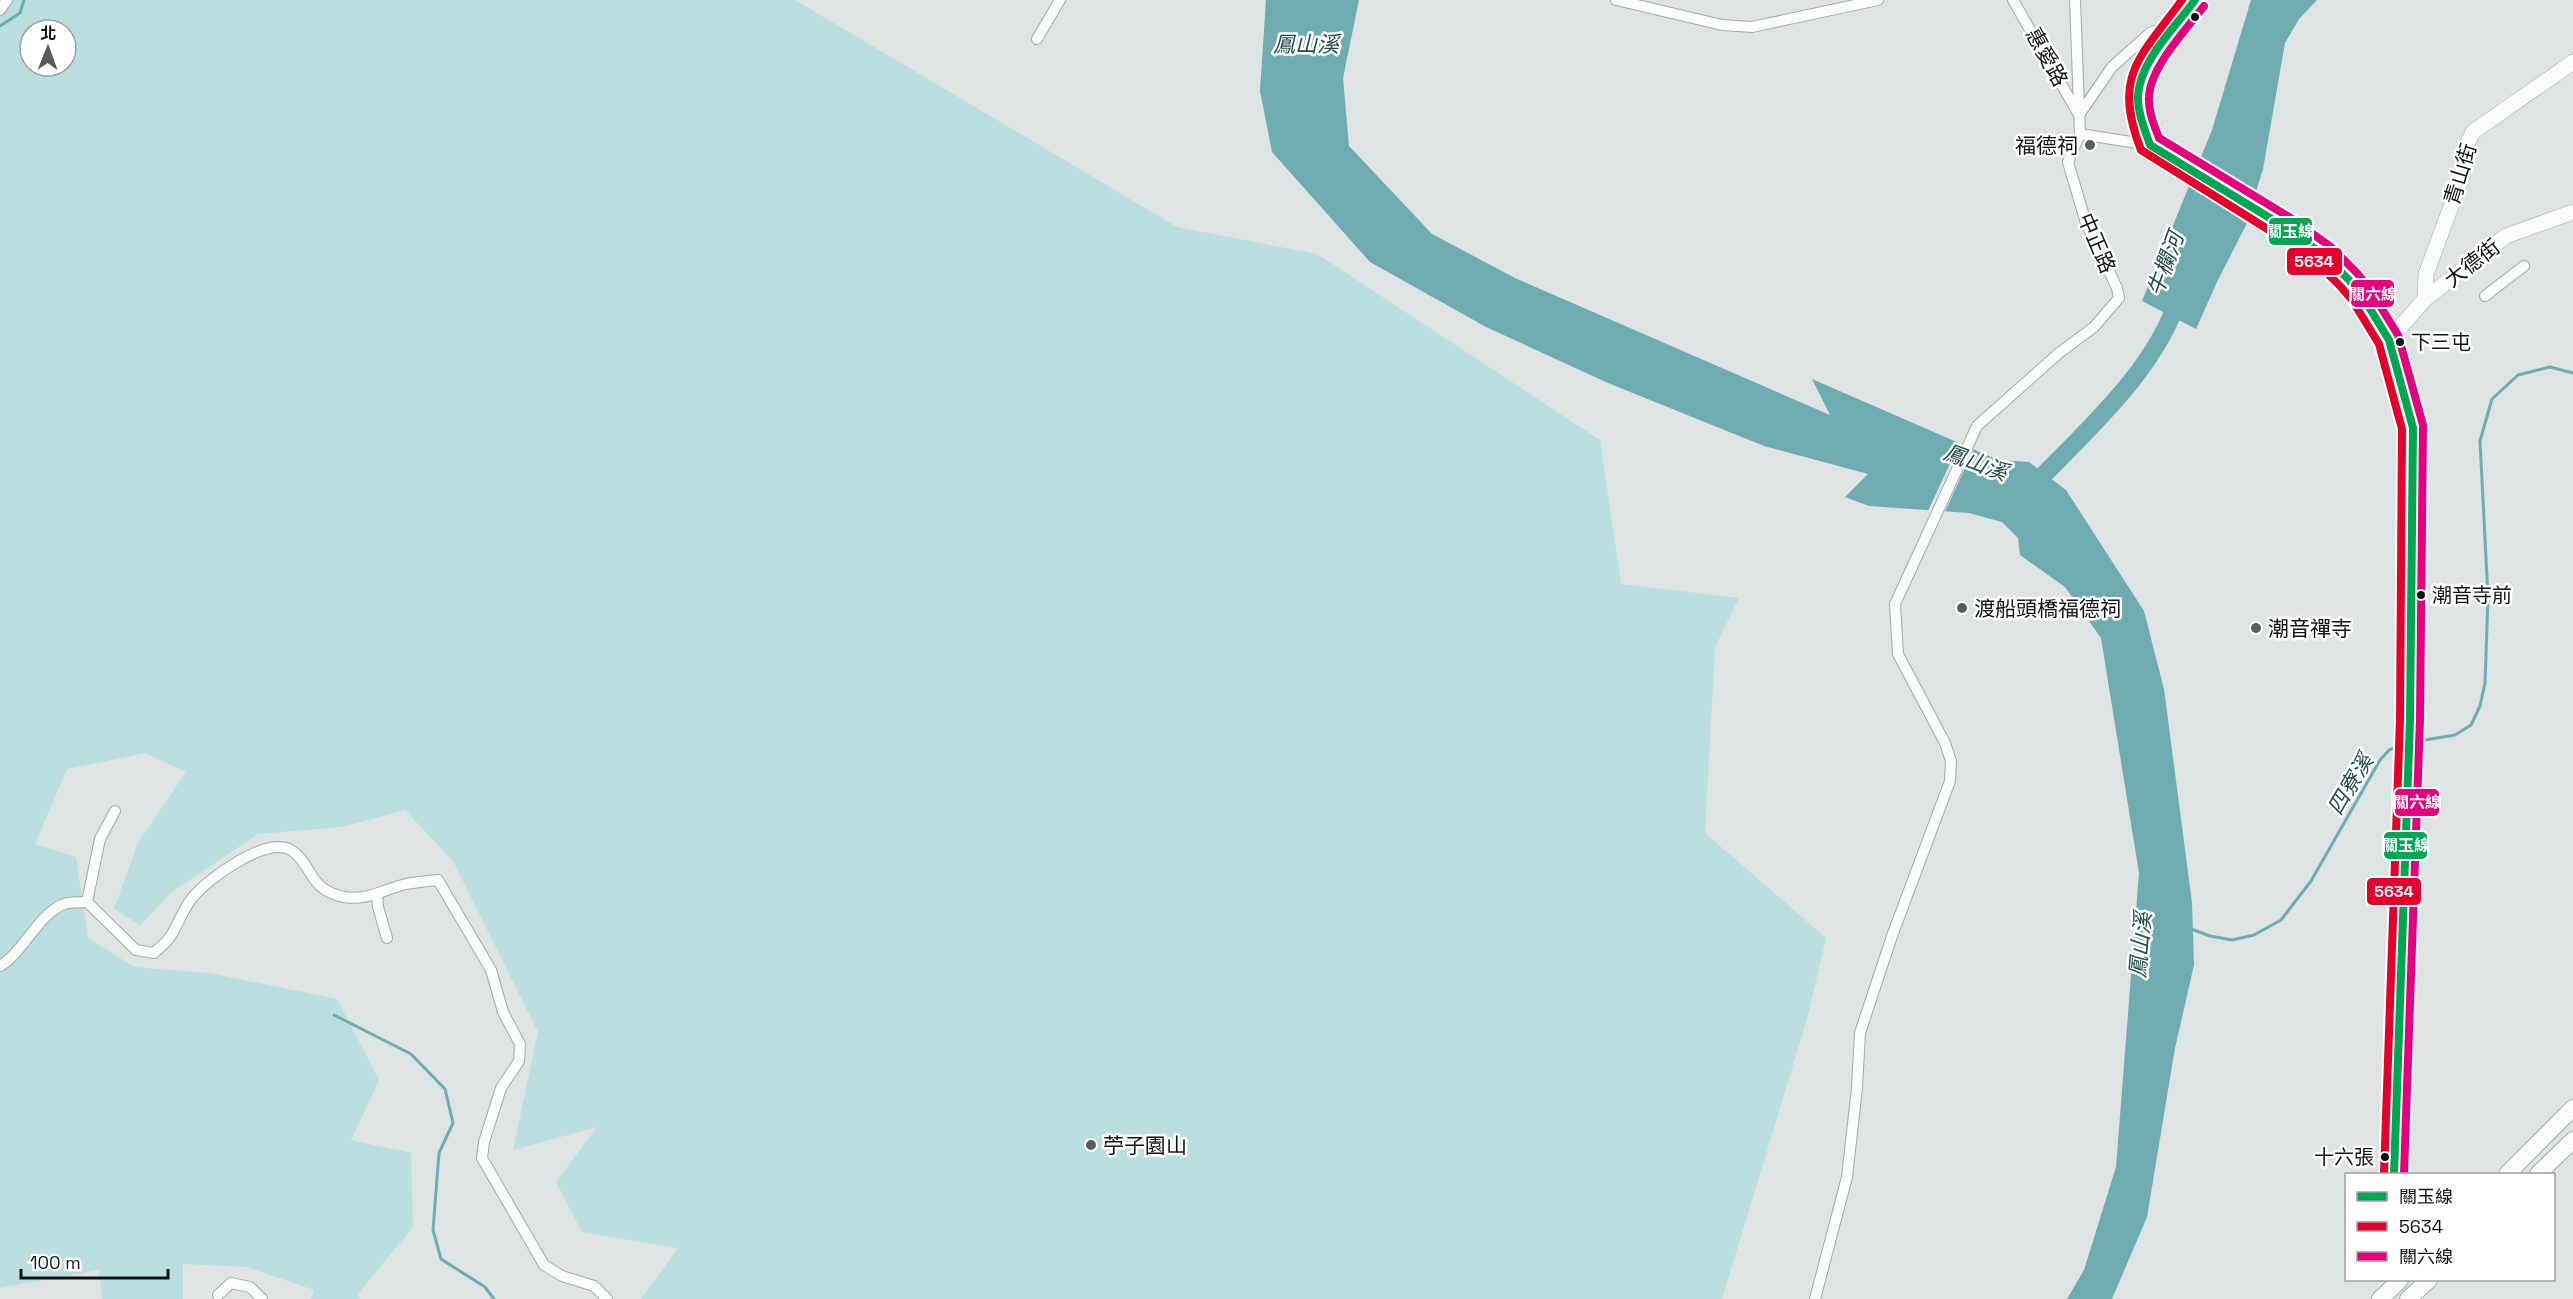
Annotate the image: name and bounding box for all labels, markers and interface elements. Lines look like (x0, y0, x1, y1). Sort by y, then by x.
unlabelled marker (2189, 11, 2201, 23)
north arrow (18, 18, 78, 78)
text: 北 (40, 23, 56, 44)
street label: 惠愛路 (2020, 23, 2074, 91)
water label: 鳳山溪 (1273, 30, 1342, 58)
place label: 福德祠 (2015, 132, 2078, 159)
marker: 福德祠 (2083, 138, 2097, 152)
street label: 青山街 (2438, 140, 2482, 208)
street label: 中正路 (2072, 209, 2122, 277)
line badge: 關玉線 (2268, 217, 2313, 246)
text: 關玉線 (2266, 221, 2314, 242)
water label: 牛欄河 (2141, 224, 2191, 300)
street label: 大德街 (2439, 233, 2505, 293)
line badge: 5634 (2286, 247, 2343, 276)
text: 5634 (2294, 251, 2334, 272)
line badge: 關六線 (2350, 279, 2395, 308)
text: 關六線 (2349, 284, 2397, 305)
place label: 下三屯 (2411, 329, 2471, 355)
marker: 下三屯 (2394, 336, 2406, 348)
water label: 鳳山溪 (1940, 438, 2015, 487)
place label: 潮音寺前 (2432, 582, 2512, 608)
marker: 潮音寺前 (2415, 589, 2427, 601)
place label: 渡船頭橋福德祠 (1974, 595, 2121, 622)
marker: 渡船頭橋福德祠 (1955, 601, 1969, 615)
place label: 潮音禪寺 (2268, 615, 2352, 642)
marker: 潮音禪寺 (2249, 621, 2263, 635)
water label: 四寮溪 (2321, 746, 2381, 820)
line badge: 關六線 (2394, 788, 2440, 817)
text: 關六線 (2393, 792, 2441, 813)
line badge: 關玉線 (2383, 831, 2428, 860)
text: 關玉線 (2382, 835, 2430, 856)
line badge: 5634 (2366, 877, 2422, 906)
text: 5634 (2374, 881, 2414, 902)
water label: 鳳山溪 (2123, 908, 2157, 979)
place label: 苧子園山 (1103, 1132, 1187, 1159)
marker: 苧子園山 (1084, 1138, 1098, 1152)
place label: 十六張 (2314, 1144, 2374, 1170)
marker: 十六張 (2379, 1151, 2391, 1163)
legend (2345, 1173, 2555, 1281)
text: 關玉線 (2399, 1185, 2453, 1208)
text: 5634 (2399, 1215, 2443, 1238)
scale bar (21, 1242, 168, 1280)
text: 關六線 (2399, 1245, 2453, 1268)
text: 100 m (30, 1251, 81, 1274)

